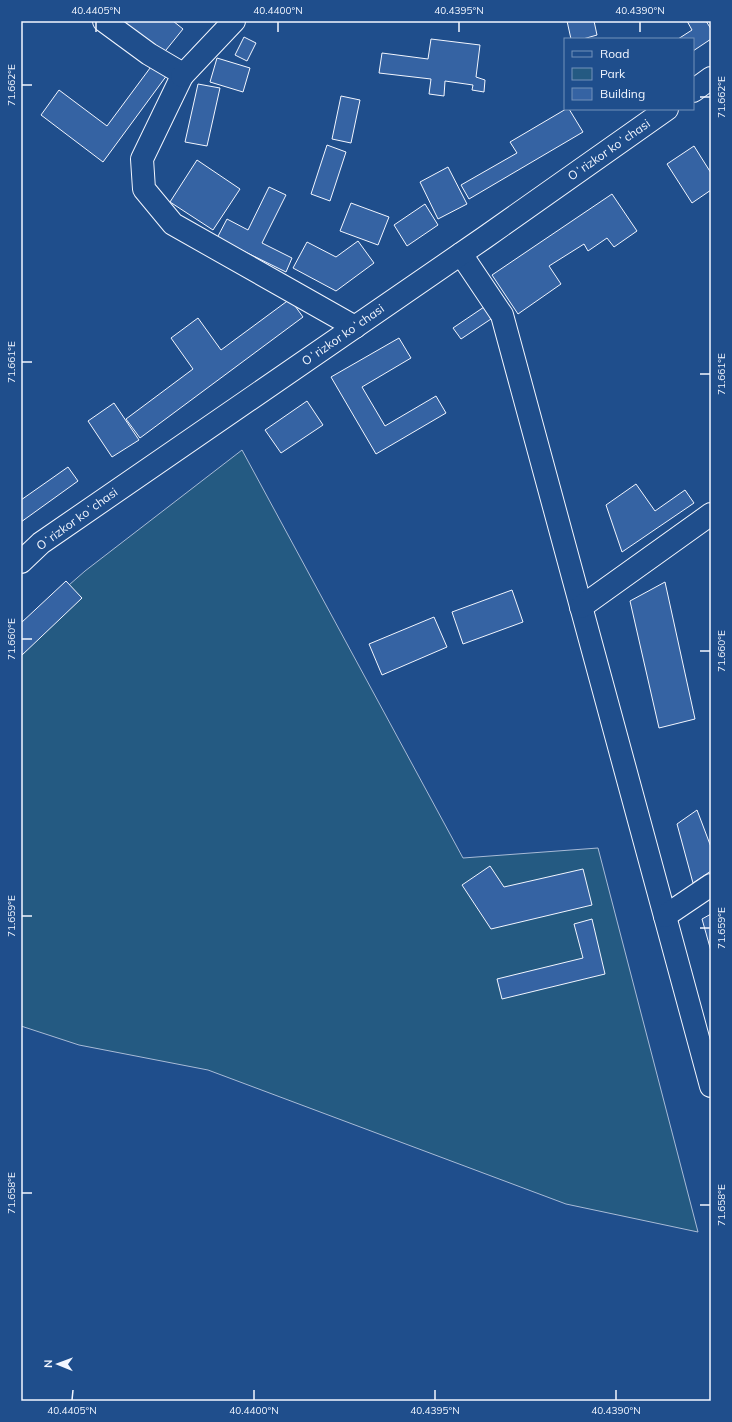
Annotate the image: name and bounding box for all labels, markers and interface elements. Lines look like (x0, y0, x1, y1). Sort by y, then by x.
text: 40.4405°N (71, 4, 121, 17)
text: 40.4400°N (253, 4, 303, 17)
text: 40.4395°N (434, 4, 484, 17)
text: 40.4390°N (615, 4, 665, 17)
legend (564, 38, 694, 110)
text: Road (600, 46, 629, 61)
text: 71.662°E (5, 64, 18, 106)
text: Park (600, 66, 626, 81)
text: 71.662°E (715, 76, 728, 118)
text: Building (600, 86, 645, 101)
street label: Oʻrizkor koʻchasi (565, 116, 653, 184)
street label: Oʻrizkor koʻchasi (299, 301, 387, 369)
text: 71.661°E (5, 341, 18, 383)
text: 71.661°E (715, 353, 728, 395)
street label: Oʻrizkor koʻchasi (33, 484, 120, 553)
text: 71.660°E (5, 618, 18, 660)
text: 71.660°E (715, 630, 728, 672)
text: 71.659°E (5, 895, 18, 937)
text: 71.659°E (715, 907, 728, 949)
text: 71.658°E (5, 1172, 18, 1214)
text: 71.658°E (715, 1184, 728, 1226)
north arrow (38, 1344, 78, 1384)
text: N (41, 1360, 55, 1368)
text: 40.4405°N (47, 1404, 97, 1417)
text: 40.4400°N (229, 1404, 279, 1417)
text: 40.4395°N (410, 1404, 460, 1417)
text: 40.4390°N (591, 1404, 641, 1417)

